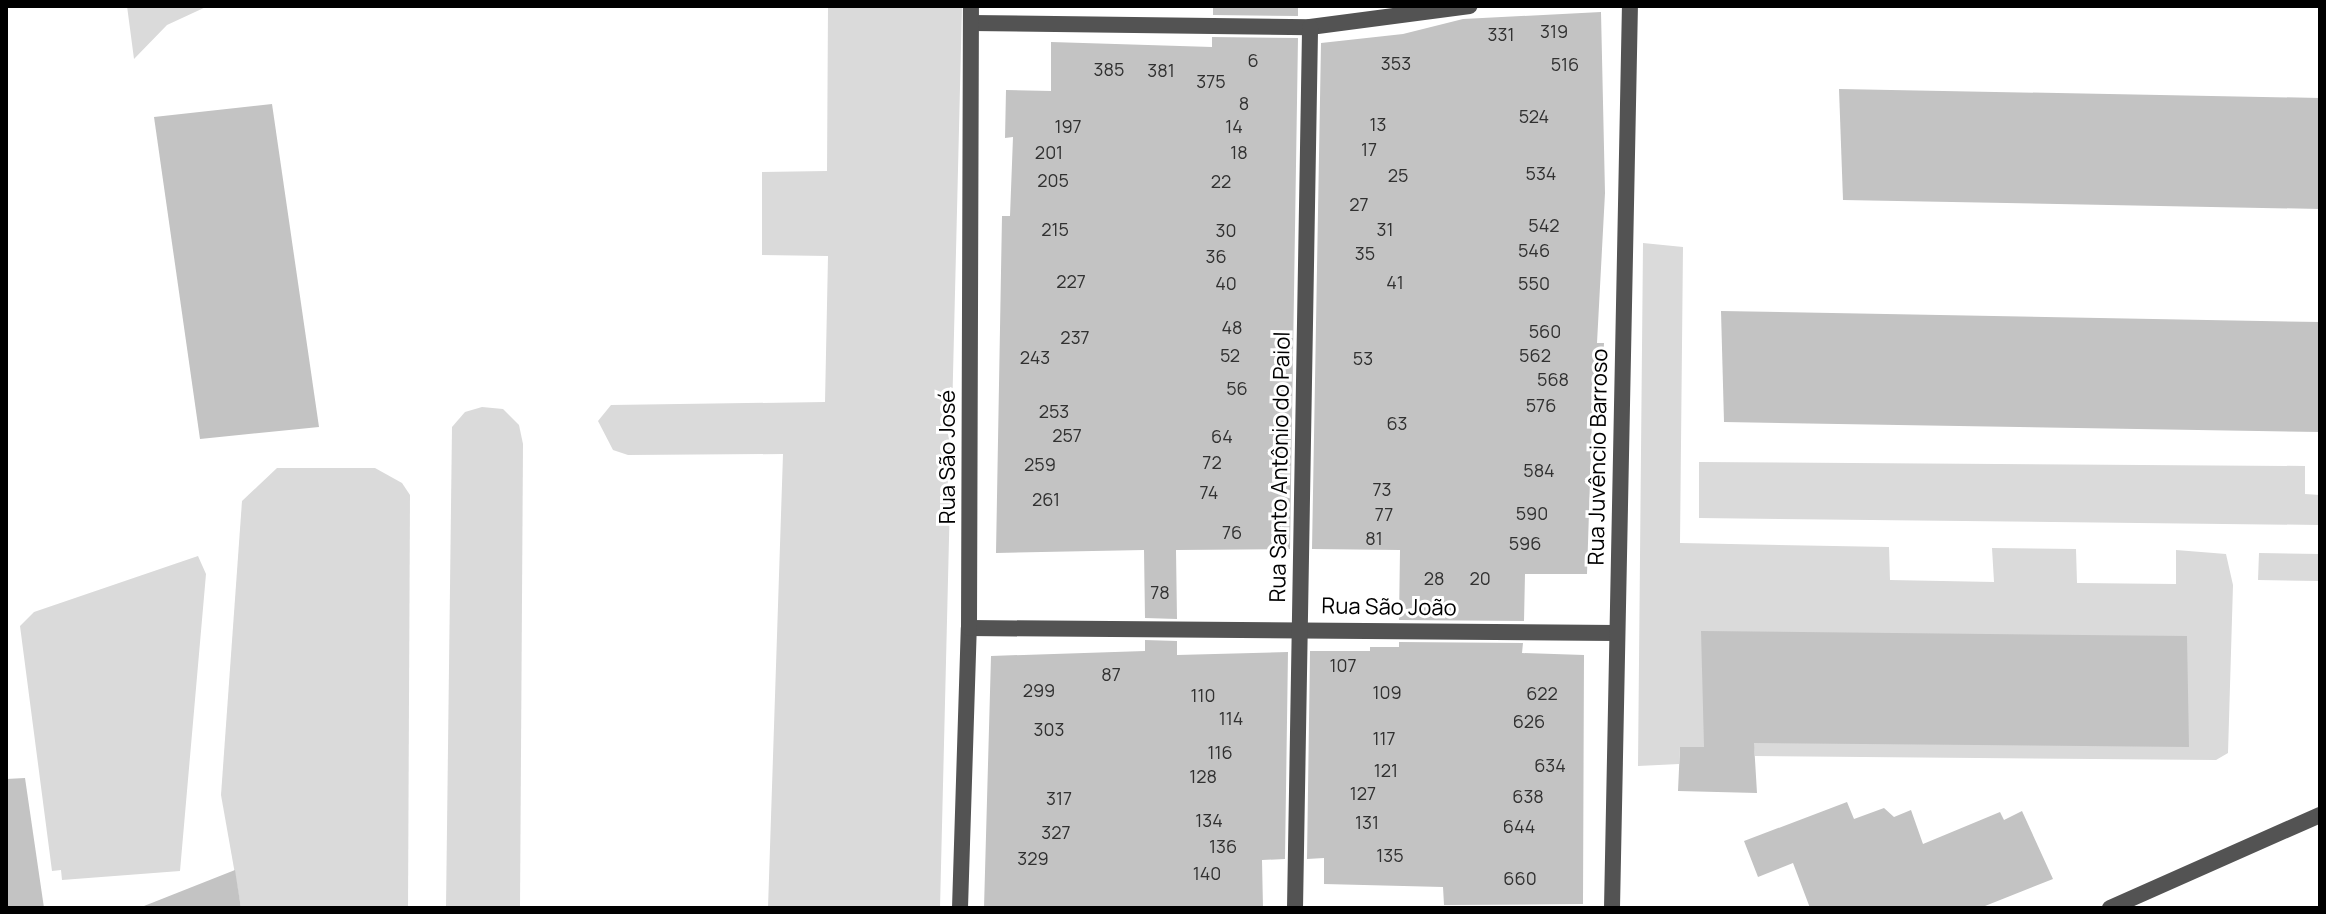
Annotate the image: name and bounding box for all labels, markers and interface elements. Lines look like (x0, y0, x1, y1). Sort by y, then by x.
house number: 319 (1540, 20, 1568, 42)
house number: 331 (1488, 23, 1514, 45)
house number: 6 (1247, 49, 1259, 71)
house number: 353 (1381, 52, 1411, 74)
house number: 516 (1551, 53, 1579, 75)
house number: 385 (1094, 58, 1124, 80)
house number: 381 (1147, 59, 1175, 81)
house number: 375 (1196, 70, 1226, 92)
house number: 8 (1239, 92, 1249, 114)
house number: 524 (1519, 105, 1549, 127)
house number: 13 (1370, 113, 1386, 135)
house number: 197 (1055, 115, 1081, 137)
house number: 14 (1225, 115, 1243, 137)
house number: 17 (1361, 138, 1377, 160)
house number: 201 (1035, 141, 1063, 163)
house number: 18 (1230, 141, 1248, 163)
house number: 534 (1526, 162, 1556, 184)
house number: 25 (1388, 164, 1408, 186)
house number: 205 (1037, 169, 1069, 191)
house number: 22 (1211, 170, 1231, 192)
house number: 27 (1349, 193, 1369, 215)
house number: 542 (1528, 214, 1560, 236)
house number: 215 (1041, 218, 1069, 240)
house number: 31 (1377, 218, 1393, 240)
house number: 30 (1216, 219, 1236, 241)
house number: 546 (1518, 239, 1550, 261)
house number: 35 (1355, 242, 1375, 264)
house number: 36 (1205, 245, 1227, 267)
house number: 227 (1056, 270, 1086, 292)
house number: 41 (1386, 271, 1404, 293)
house number: 40 (1215, 272, 1237, 294)
house number: 550 (1518, 272, 1550, 294)
house number: 48 (1221, 316, 1243, 338)
house number: 560 (1529, 320, 1561, 342)
house number: 237 (1060, 326, 1090, 348)
street label: Rua Santo Antônio do Paiol (1264, 331, 1296, 603)
house number: 52 (1220, 344, 1240, 366)
house number: 562 (1519, 344, 1551, 366)
house number: 243 (1020, 346, 1050, 368)
house number: 53 (1353, 347, 1373, 369)
street label: Rua Juvêncio Barroso (1583, 348, 1613, 566)
house number: 568 (1537, 368, 1569, 390)
house number: 56 (1226, 377, 1248, 399)
street label: Rua São José (935, 390, 961, 524)
house number: 576 (1526, 394, 1556, 416)
house number: 253 (1039, 400, 1069, 422)
house number: 63 (1386, 412, 1408, 434)
house number: 257 (1052, 424, 1082, 446)
house number: 64 (1211, 425, 1233, 447)
house number: 72 (1202, 451, 1222, 473)
house number: 259 (1024, 453, 1056, 475)
house number: 584 (1523, 459, 1555, 481)
house number: 73 (1373, 478, 1391, 500)
house number: 74 (1200, 481, 1218, 503)
house number: 261 (1032, 488, 1060, 510)
house number: 590 (1516, 502, 1548, 524)
house number: 77 (1375, 503, 1393, 525)
house number: 76 (1222, 521, 1242, 543)
house number: 81 (1365, 527, 1383, 549)
house number: 596 (1509, 532, 1541, 554)
house number: 28 (1424, 567, 1444, 589)
house number: 20 (1469, 567, 1491, 589)
house number: 78 (1150, 581, 1170, 603)
street label: Rua São João (1321, 593, 1457, 621)
house number: 107 (1329, 654, 1357, 676)
house number: 87 (1101, 663, 1121, 685)
house number: 299 (1023, 679, 1055, 701)
house number: 109 (1372, 681, 1402, 703)
house number: 622 (1526, 682, 1558, 704)
house number: 110 (1190, 684, 1216, 706)
house number: 114 (1219, 707, 1243, 729)
house number: 626 (1513, 710, 1545, 732)
house number: 303 (1034, 718, 1064, 740)
house number: 117 (1372, 727, 1396, 749)
house number: 116 (1207, 741, 1233, 763)
house number: 634 (1534, 754, 1566, 776)
house number: 121 (1374, 759, 1398, 781)
house number: 128 (1189, 765, 1217, 787)
house number: 127 (1350, 782, 1376, 804)
house number: 638 (1512, 785, 1544, 807)
house number: 317 (1046, 787, 1072, 809)
house number: 134 (1195, 809, 1223, 831)
house number: 131 (1355, 811, 1379, 833)
house number: 644 (1503, 815, 1535, 837)
house number: 327 (1041, 821, 1071, 843)
house number: 136 (1209, 835, 1237, 857)
house number: 135 (1376, 844, 1404, 866)
house number: 329 (1017, 847, 1049, 869)
house number: 140 (1193, 862, 1221, 884)
house number: 660 (1503, 867, 1537, 889)

